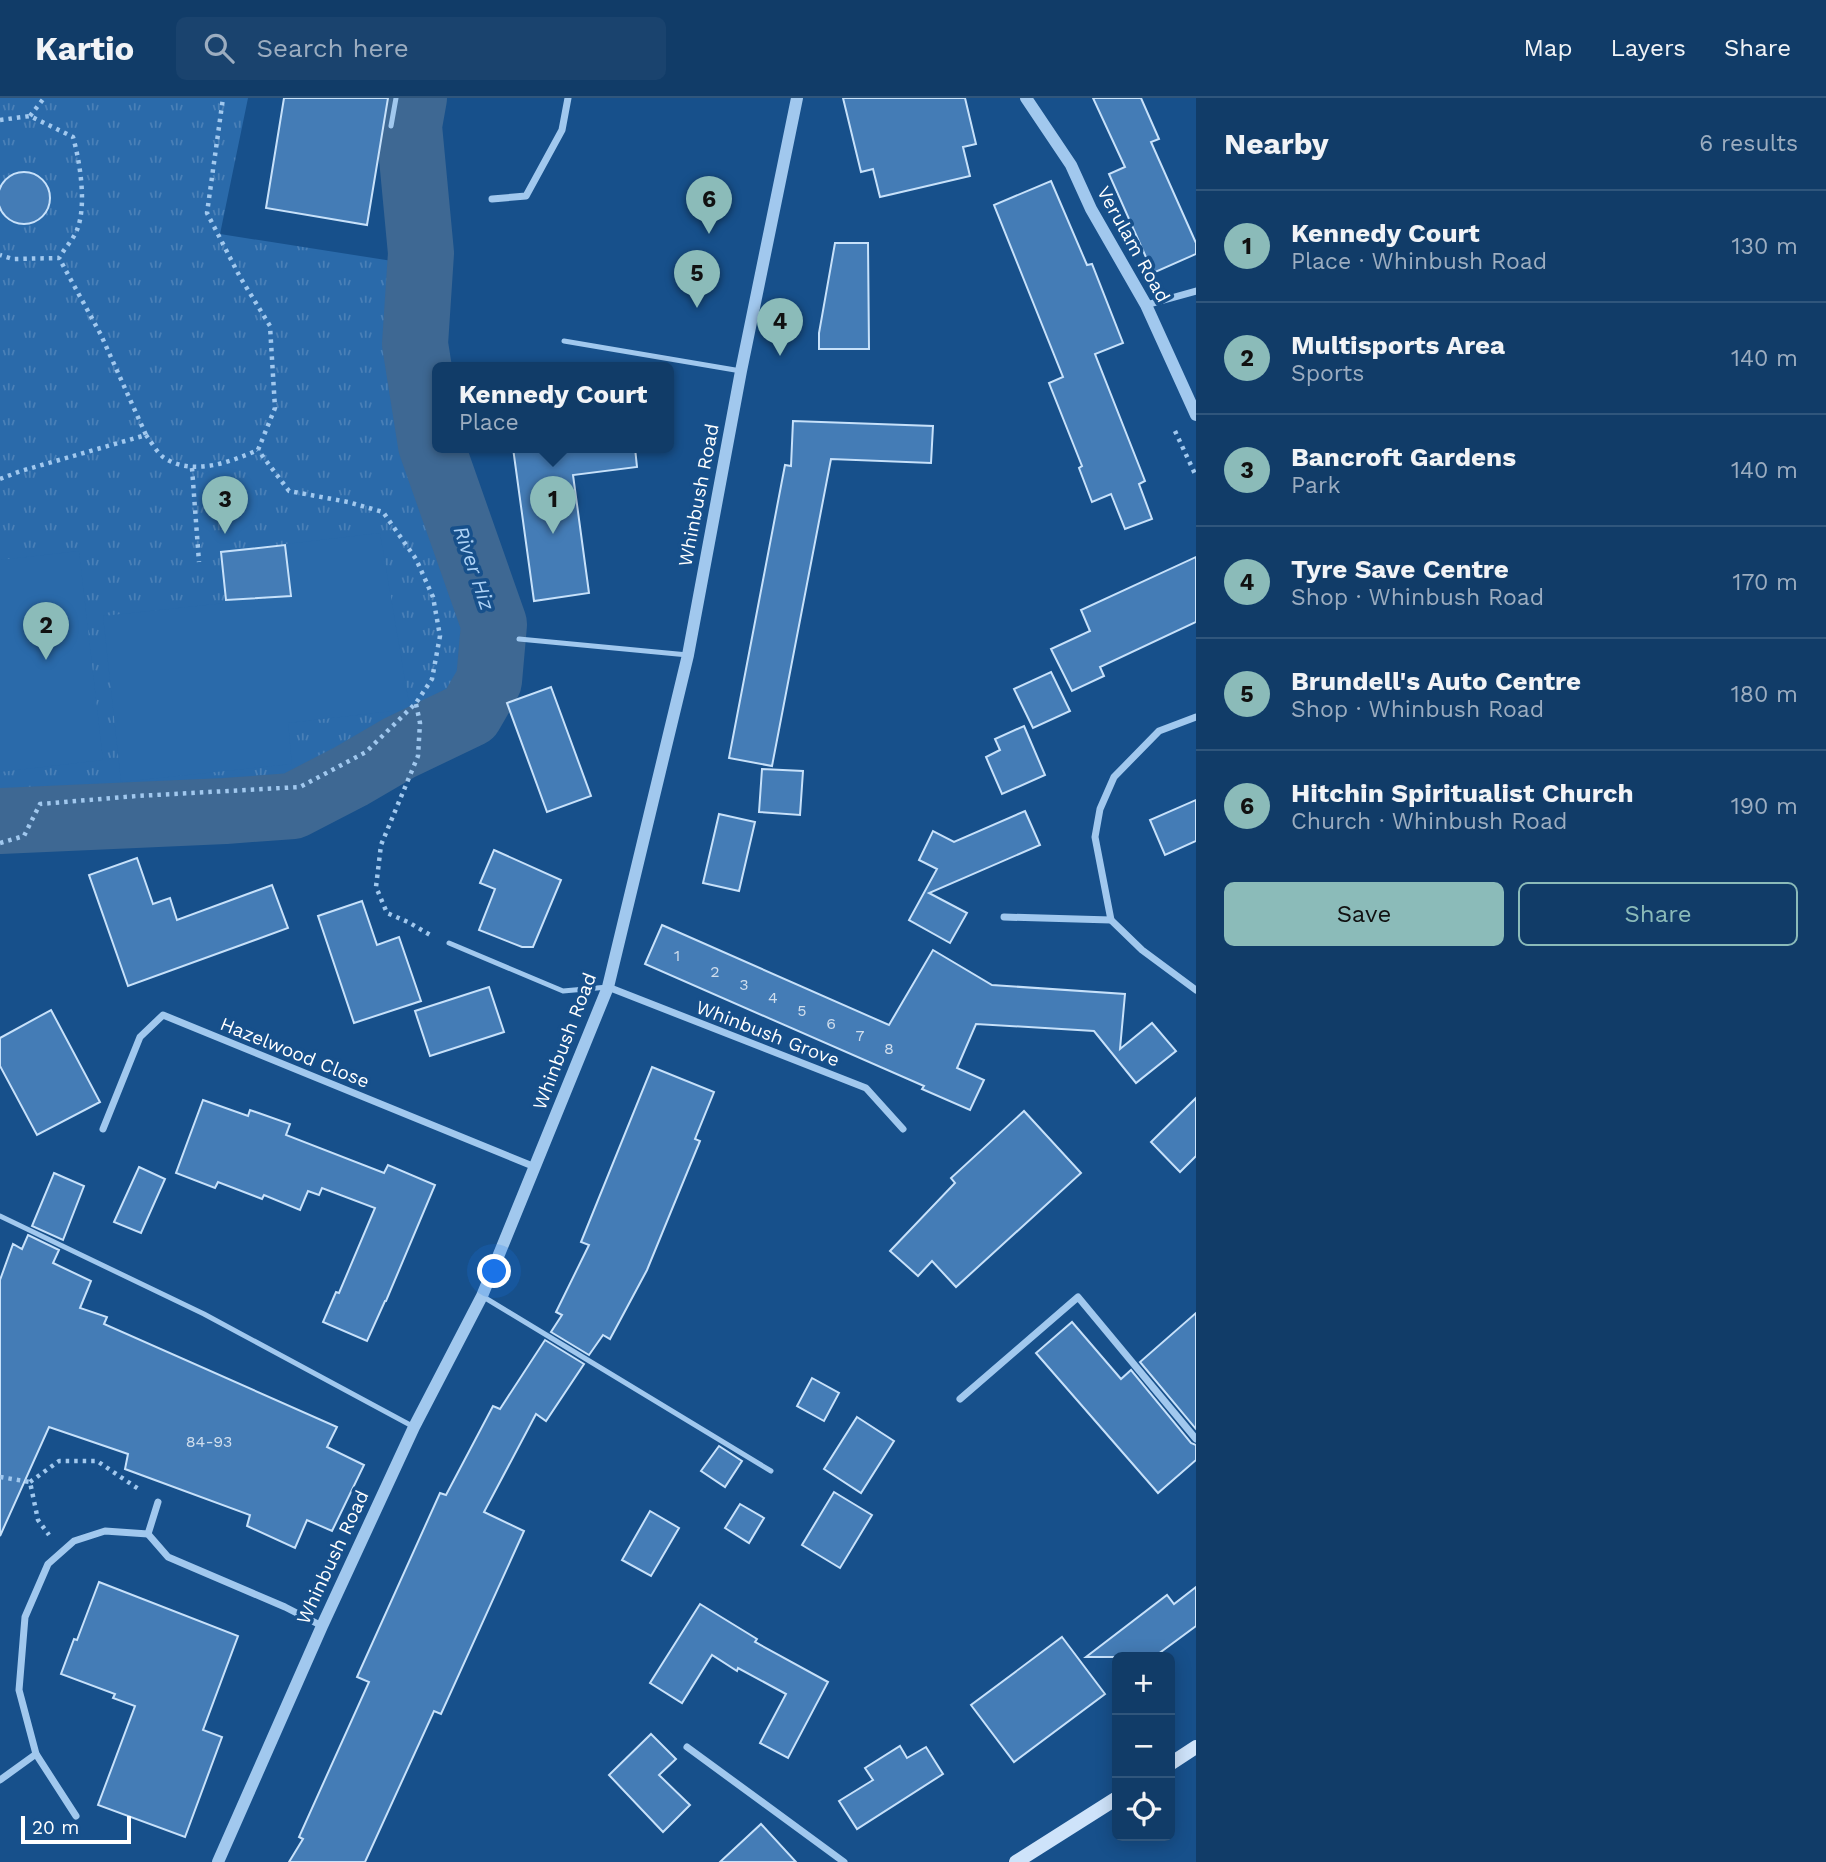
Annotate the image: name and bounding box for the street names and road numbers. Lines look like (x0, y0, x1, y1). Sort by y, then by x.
street label: Verulam Road (1092, 182, 1175, 306)
street label: Whinbush Road (673, 422, 724, 569)
street label: Whinbush Road (528, 969, 601, 1113)
street label: Whinbush Grove (693, 995, 843, 1071)
street label: Hazelwood Close (217, 1012, 373, 1093)
street label: Whinbush Road (291, 1487, 374, 1628)

